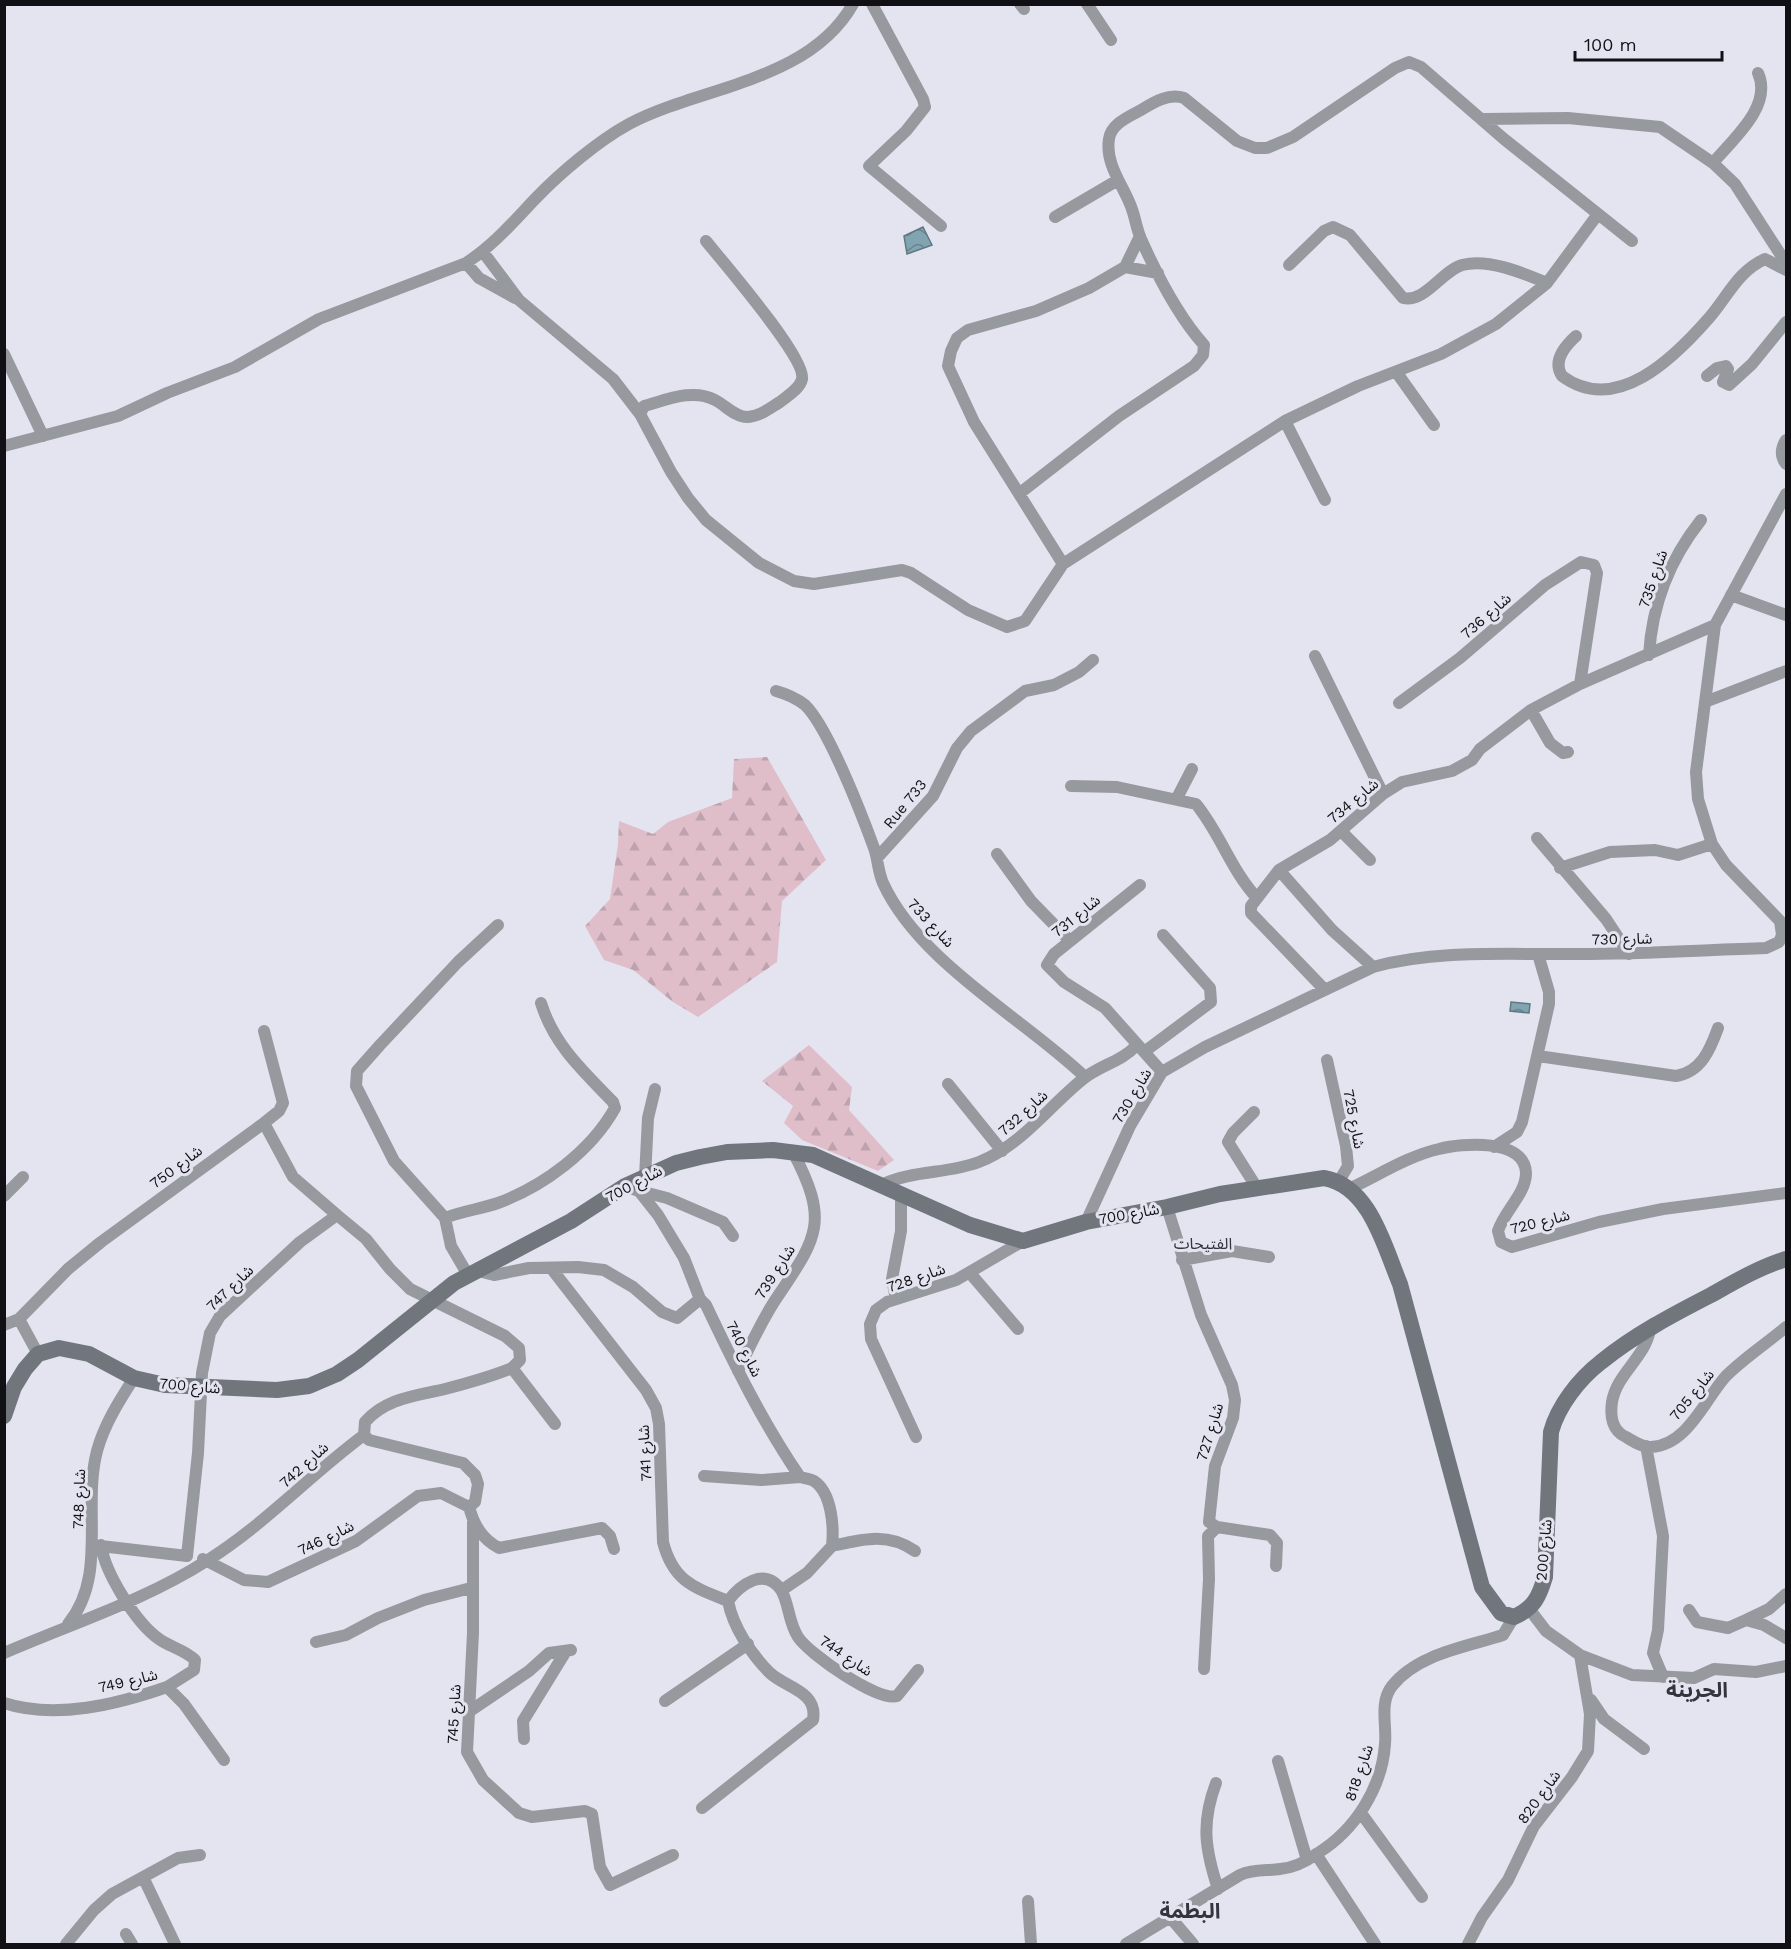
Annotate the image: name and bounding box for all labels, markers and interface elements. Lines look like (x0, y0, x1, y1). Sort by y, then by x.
scale bar (1575, 24, 1722, 62)
text: 100 m (1584, 34, 1637, 55)
street label: شارع 735 (1635, 547, 1674, 611)
street label: شارع 736 (1457, 589, 1517, 645)
street label: شارع 734 (1324, 774, 1384, 830)
street label: Rue 733 (880, 776, 930, 832)
street label: شارع 731 (1048, 891, 1106, 943)
street label: شارع 733 (902, 895, 958, 953)
street label: شارع 730 (1591, 929, 1653, 952)
street label: شارع 730 (1109, 1065, 1158, 1128)
street label: شارع 732 (995, 1086, 1054, 1142)
street label: شارع 725 (1336, 1088, 1369, 1151)
street label: شارع 750 (146, 1141, 208, 1195)
street label: شارع 700 (603, 1162, 667, 1209)
street label: شارع 700 (1097, 1200, 1161, 1231)
street label: شارع 720 (1508, 1206, 1573, 1241)
district label: الفتيحات (1174, 1234, 1232, 1253)
street label: شارع 739 (751, 1241, 802, 1304)
street label: شارع 728 (884, 1260, 949, 1299)
street label: شارع 747 (203, 1261, 260, 1317)
street label: شارع 740 (720, 1318, 766, 1382)
street label: شارع 705 (1666, 1366, 1721, 1426)
street label: شارع 700 (159, 1374, 221, 1401)
street label: شارع 727 (1193, 1401, 1230, 1464)
street label: شارع 741 (635, 1424, 658, 1482)
street label: شارع 742 (276, 1438, 334, 1494)
street label: شارع 748 (69, 1468, 92, 1529)
street label: شارع 746 (295, 1517, 358, 1562)
street label: شارع 200 (1532, 1518, 1559, 1582)
street label: شارع 744 (814, 1632, 876, 1683)
street label: شارع 749 (97, 1665, 160, 1699)
district label: الجرينة (1666, 1677, 1728, 1702)
street label: شارع 745 (443, 1684, 468, 1744)
street label: شارع 818 (1341, 1742, 1380, 1805)
street label: شارع 820 (1514, 1767, 1567, 1829)
district label: البطمة (1160, 1898, 1220, 1923)

